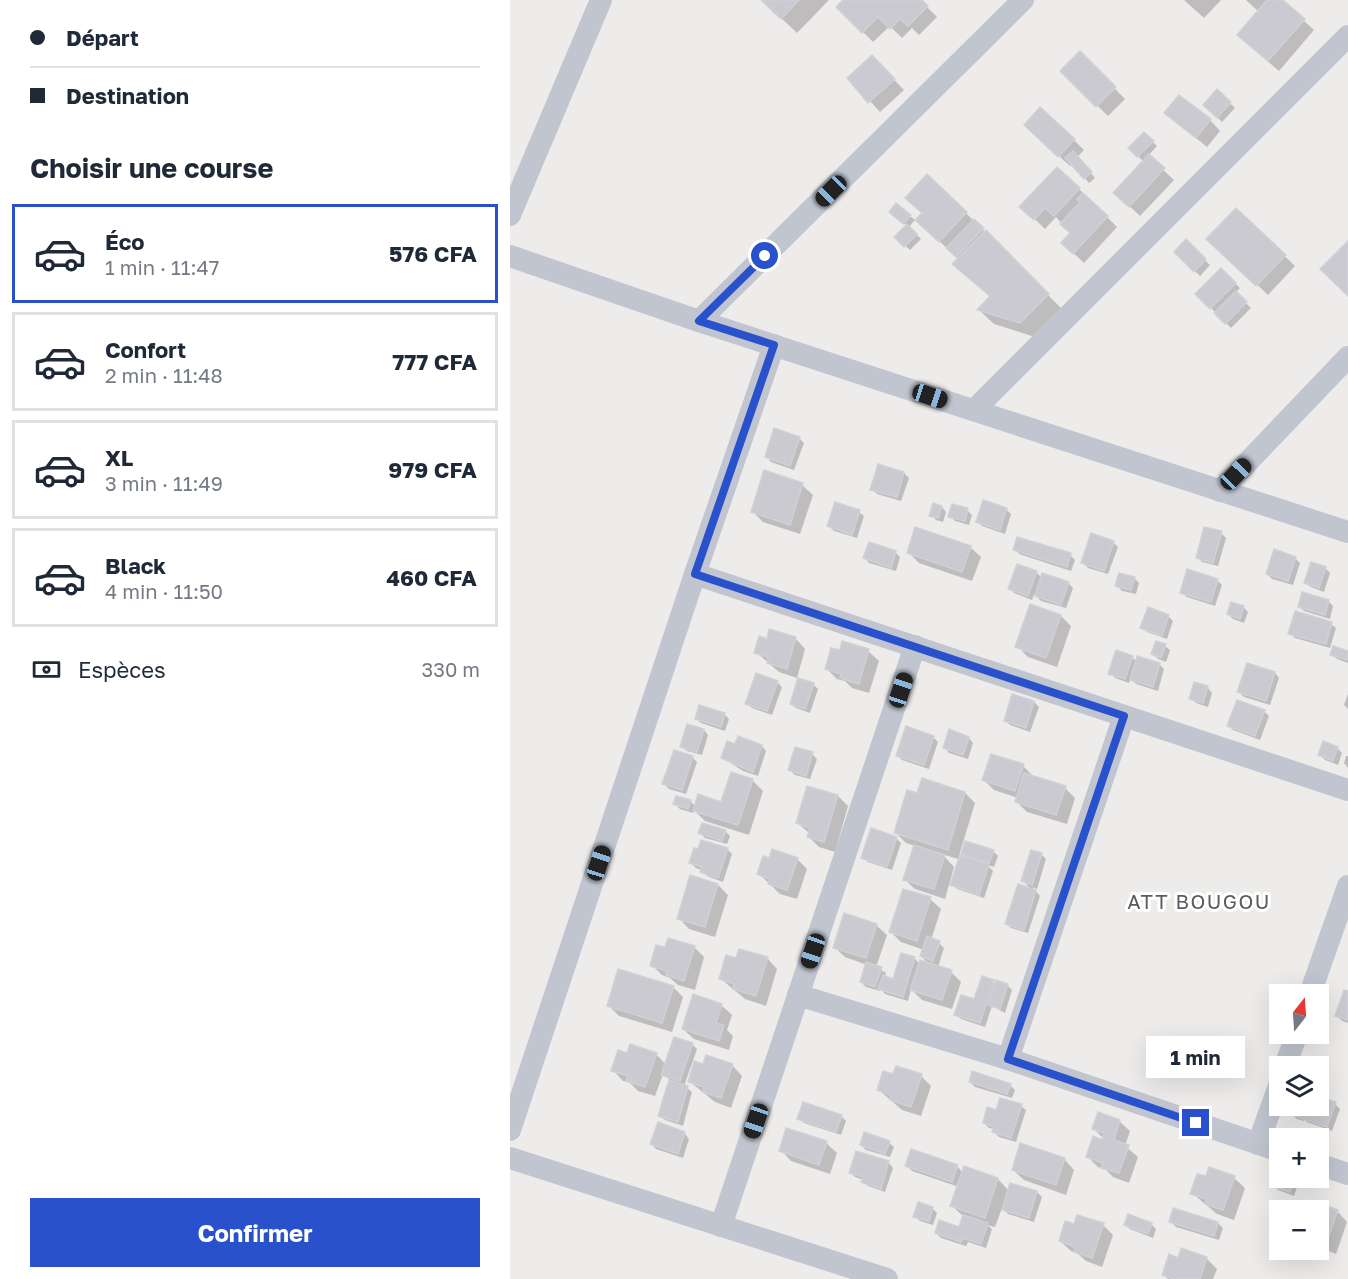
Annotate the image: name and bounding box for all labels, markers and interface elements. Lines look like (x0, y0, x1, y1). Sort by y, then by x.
text: Départ (66, 24, 139, 51)
text: Destination (66, 82, 189, 109)
text: Choisir une course (30, 152, 273, 184)
car (812, 172, 850, 210)
icon: car (33, 227, 87, 281)
text: Éco (105, 228, 144, 255)
text: 576 CFA (389, 240, 477, 267)
route start (751, 242, 778, 269)
text: 1 min · 11:47 (105, 255, 219, 279)
icon: car (33, 335, 87, 389)
text: Confort (105, 336, 186, 363)
text: 777 CFA (392, 348, 477, 375)
text: 2 min · 11:48 (105, 363, 223, 387)
car (910, 382, 950, 410)
icon: car (33, 443, 87, 497)
text: XL (105, 444, 133, 471)
car (1217, 455, 1255, 493)
text: 979 CFA (388, 456, 477, 483)
text: 3 min · 11:49 (105, 471, 223, 495)
icon: car (33, 551, 87, 605)
text: Black (105, 552, 166, 579)
text: 460 CFA (386, 564, 477, 591)
text: 4 min · 11:50 (105, 579, 223, 603)
icon: cash (30, 653, 63, 686)
text: Espèces (78, 656, 166, 683)
text: 330 m (422, 657, 480, 681)
car (887, 670, 915, 710)
car (585, 843, 613, 883)
district label: ATT BOUGOU (1127, 889, 1271, 913)
car (799, 931, 827, 971)
north arrow (1269, 984, 1329, 1044)
map controls (1269, 984, 1329, 1260)
callout: 1 min (1146, 1036, 1246, 1078)
text: 1 min (1170, 1045, 1221, 1069)
button: layers (1269, 1056, 1329, 1116)
car (742, 1101, 770, 1141)
route end (1182, 1109, 1209, 1136)
button: + (1269, 1128, 1329, 1188)
button: Confirmer (30, 1198, 480, 1267)
button: − (1269, 1200, 1329, 1260)

